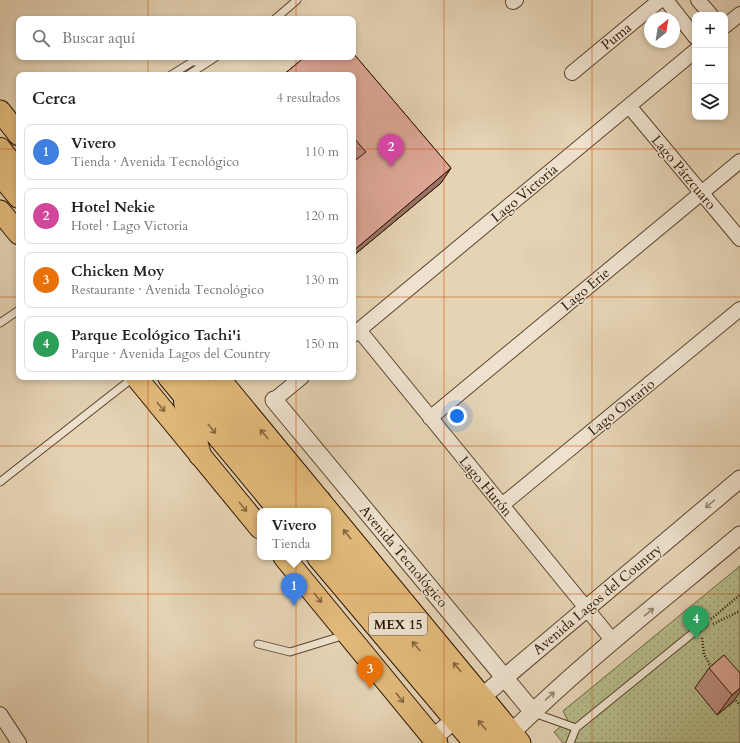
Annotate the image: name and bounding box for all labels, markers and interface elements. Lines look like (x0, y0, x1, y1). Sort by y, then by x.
north arrow (644, 12, 680, 48)
map controls (692, 12, 728, 120)
button: + (692, 12, 728, 48)
search box (16, 16, 356, 60)
street label: Puma (597, 18, 635, 54)
icon: search (30, 27, 52, 49)
text: Buscar aquí (62, 28, 135, 48)
button: − (692, 48, 728, 84)
button: layers (692, 84, 728, 120)
text: Cerca (32, 87, 76, 110)
text: 4 resultados (276, 89, 340, 107)
street label: Lago Pátzcuaro (647, 131, 721, 214)
text: Vivero (71, 133, 116, 153)
pin: 2 (378, 134, 404, 167)
text: 1 (43, 143, 49, 161)
text: 110 m (305, 143, 339, 161)
text: Tienda · Avenida Tecnológico (71, 153, 239, 171)
street label: Lago Victoria (487, 160, 562, 227)
text: Hotel Nekie (71, 197, 155, 217)
text: 2 (43, 207, 49, 225)
text: 120 m (305, 207, 339, 225)
text: Hotel · Lago Victoria (71, 217, 188, 235)
text: Chicken Moy (71, 261, 165, 281)
street label: Lago Erie (557, 264, 614, 315)
text: 3 (43, 271, 49, 289)
text: 130 m (305, 271, 339, 289)
text: Restaurante · Avenida Tecnológico (71, 281, 264, 299)
text: Parque Ecológico Tachi'i (71, 325, 241, 345)
text: 4 (43, 335, 49, 353)
text: 150 m (305, 335, 339, 353)
text: Parque · Avenida Lagos del Country (71, 345, 271, 363)
street label: Lago Ontario (584, 374, 659, 440)
one-way arrow (156, 402, 165, 412)
your location (447, 406, 467, 426)
one-way arrow (207, 423, 216, 434)
one-way arrow (260, 428, 269, 439)
street label: Lago Hurón (455, 452, 517, 521)
one-way arrow (705, 500, 716, 509)
street label: Avenida Tecnológico (355, 501, 452, 612)
one-way arrow (239, 502, 248, 513)
popup (257, 508, 331, 560)
text: Vivero (271, 515, 317, 535)
one-way arrow (343, 528, 352, 539)
text: Tienda (271, 535, 310, 553)
street label: Avenida Lagos del Country (529, 539, 666, 659)
pin: 1 (281, 573, 307, 606)
one-way arrow (313, 593, 322, 603)
pin: 4 (683, 606, 709, 639)
one-way arrow (643, 607, 654, 616)
road number: MEX 15 (369, 613, 427, 635)
one-way arrow (412, 640, 421, 651)
pin: 3 (357, 656, 383, 689)
one-way arrow (452, 661, 461, 672)
one-way arrow (545, 692, 555, 701)
one-way arrow (396, 693, 405, 704)
one-way arrow (478, 720, 487, 731)

